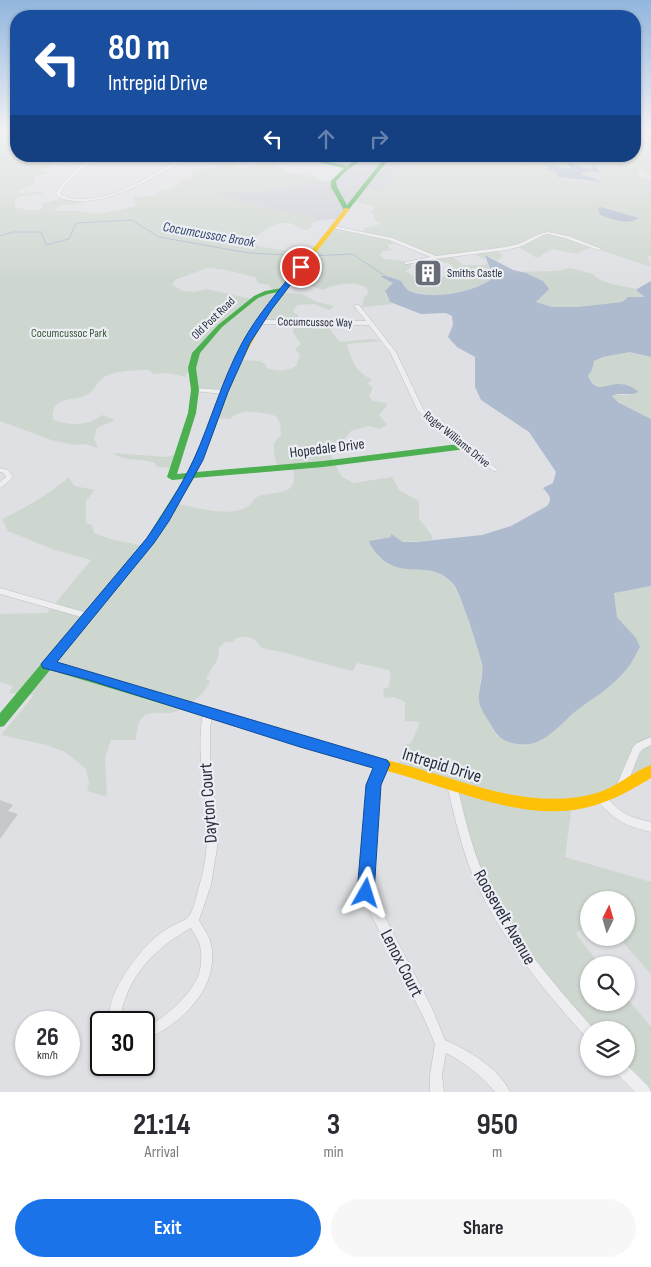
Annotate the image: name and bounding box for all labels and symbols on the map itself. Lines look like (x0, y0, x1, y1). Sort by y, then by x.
water label: Cocumcussoc Brook (162, 218, 257, 251)
pin (280, 246, 322, 288)
building icon: Smiths Castle (413, 258, 443, 288)
place label: Smiths Castle (447, 266, 503, 281)
street label: Old Post Road (188, 294, 238, 343)
street label: Cocumcussoc Way (277, 314, 353, 331)
park label: Cocumcussoc Park (31, 326, 107, 341)
street label: Roger Williams Drive (420, 408, 493, 471)
street label: Hopedale Drive (288, 434, 366, 463)
street label: Intrepid Drive (400, 743, 484, 787)
street label: Dayton Court (195, 762, 222, 844)
position arrow (339, 866, 391, 918)
street label: Roosevelt Avenue (469, 866, 540, 969)
north arrow (580, 891, 635, 946)
street label: Lenox Court (376, 926, 428, 1001)
speed limit sign: 30 (90, 1011, 155, 1076)

